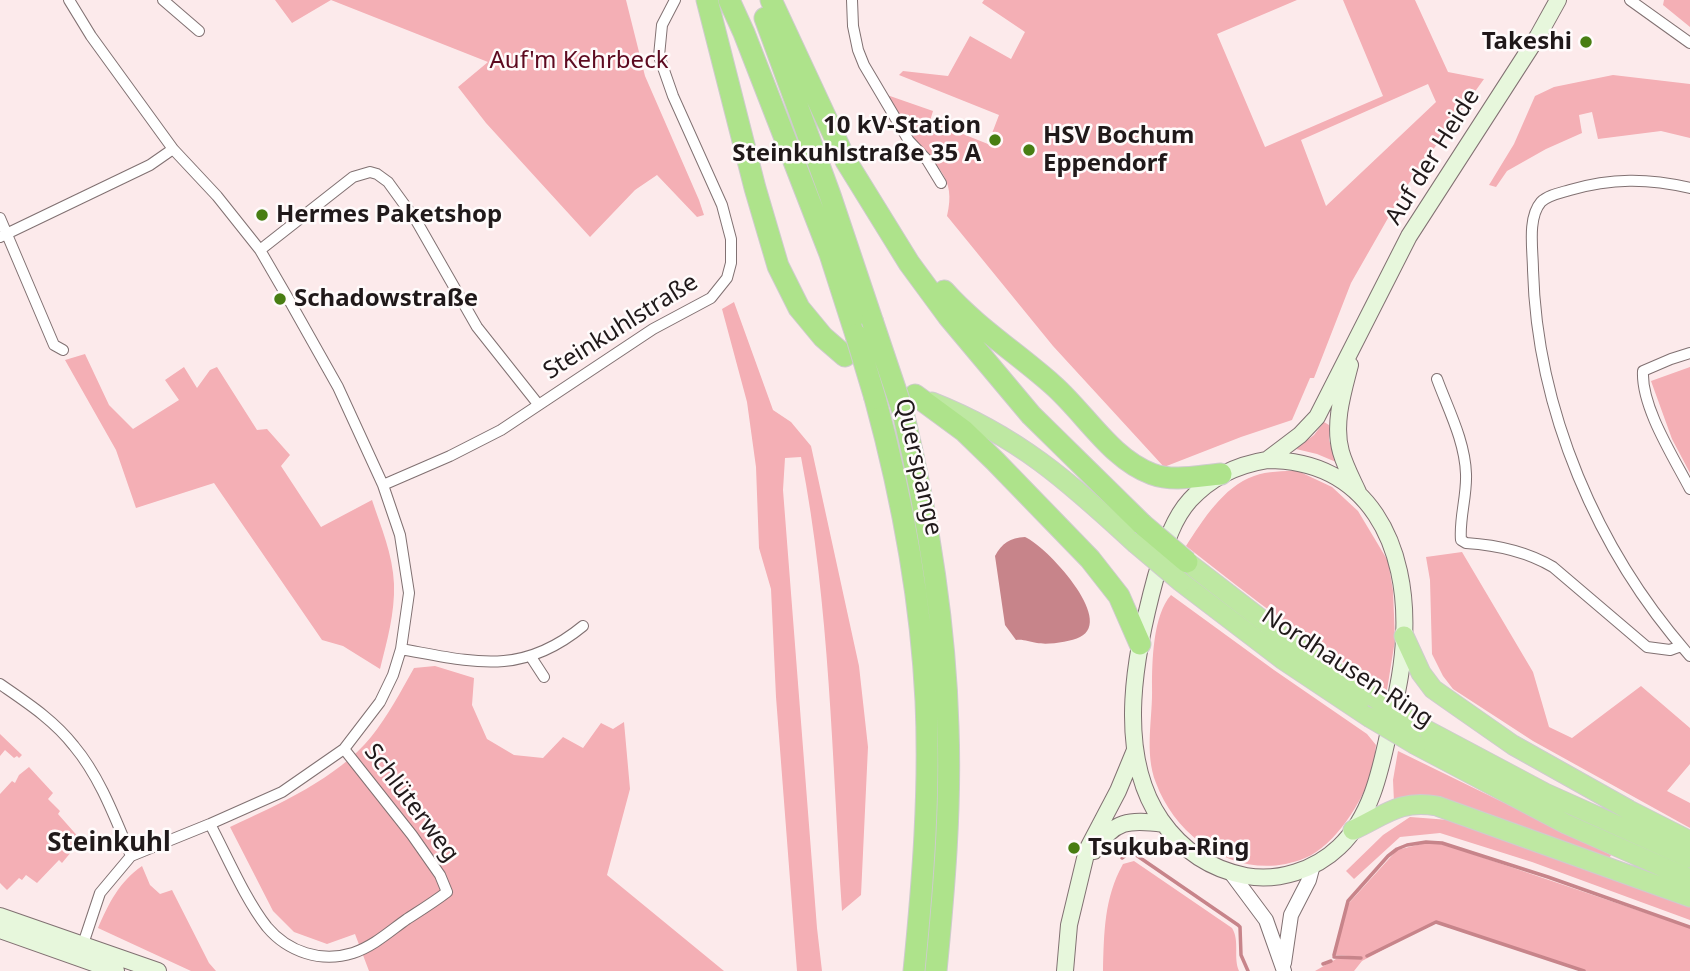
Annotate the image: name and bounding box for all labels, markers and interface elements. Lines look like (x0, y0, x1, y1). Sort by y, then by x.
place label: Takeshi (1482, 28, 1572, 56)
marker: Takeshi (1578, 34, 1594, 50)
park label: Auf'm Kehrbeck (490, 47, 668, 75)
street label: Auf der Heide (1380, 84, 1486, 230)
place label: 10 kV-Station Steinkuhlstraße 35 A (732, 112, 981, 168)
place label: HSV Bochum Eppendorf (1043, 122, 1194, 178)
marker: 10 kV-Station Steinkuhlstraße 35 A (987, 132, 1003, 148)
marker: HSV Bochum Eppendorf (1021, 142, 1037, 158)
place label: Hermes Paketshop (276, 201, 502, 229)
marker: Hermes Paketshop (254, 207, 270, 223)
street label: Steinkuhlstraße (538, 268, 704, 386)
place label: Schadowstraße (294, 285, 478, 313)
marker: Schadowstraße (272, 291, 288, 307)
street label: Querspange (888, 396, 948, 538)
street label: Nordhausen-Ring (1256, 602, 1438, 734)
street label: Schlüterweg (357, 738, 465, 868)
district label: Steinkuhl (47, 828, 171, 860)
place label: Tsukuba-Ring (1088, 834, 1249, 862)
marker: Tsukuba-Ring (1066, 840, 1082, 856)

